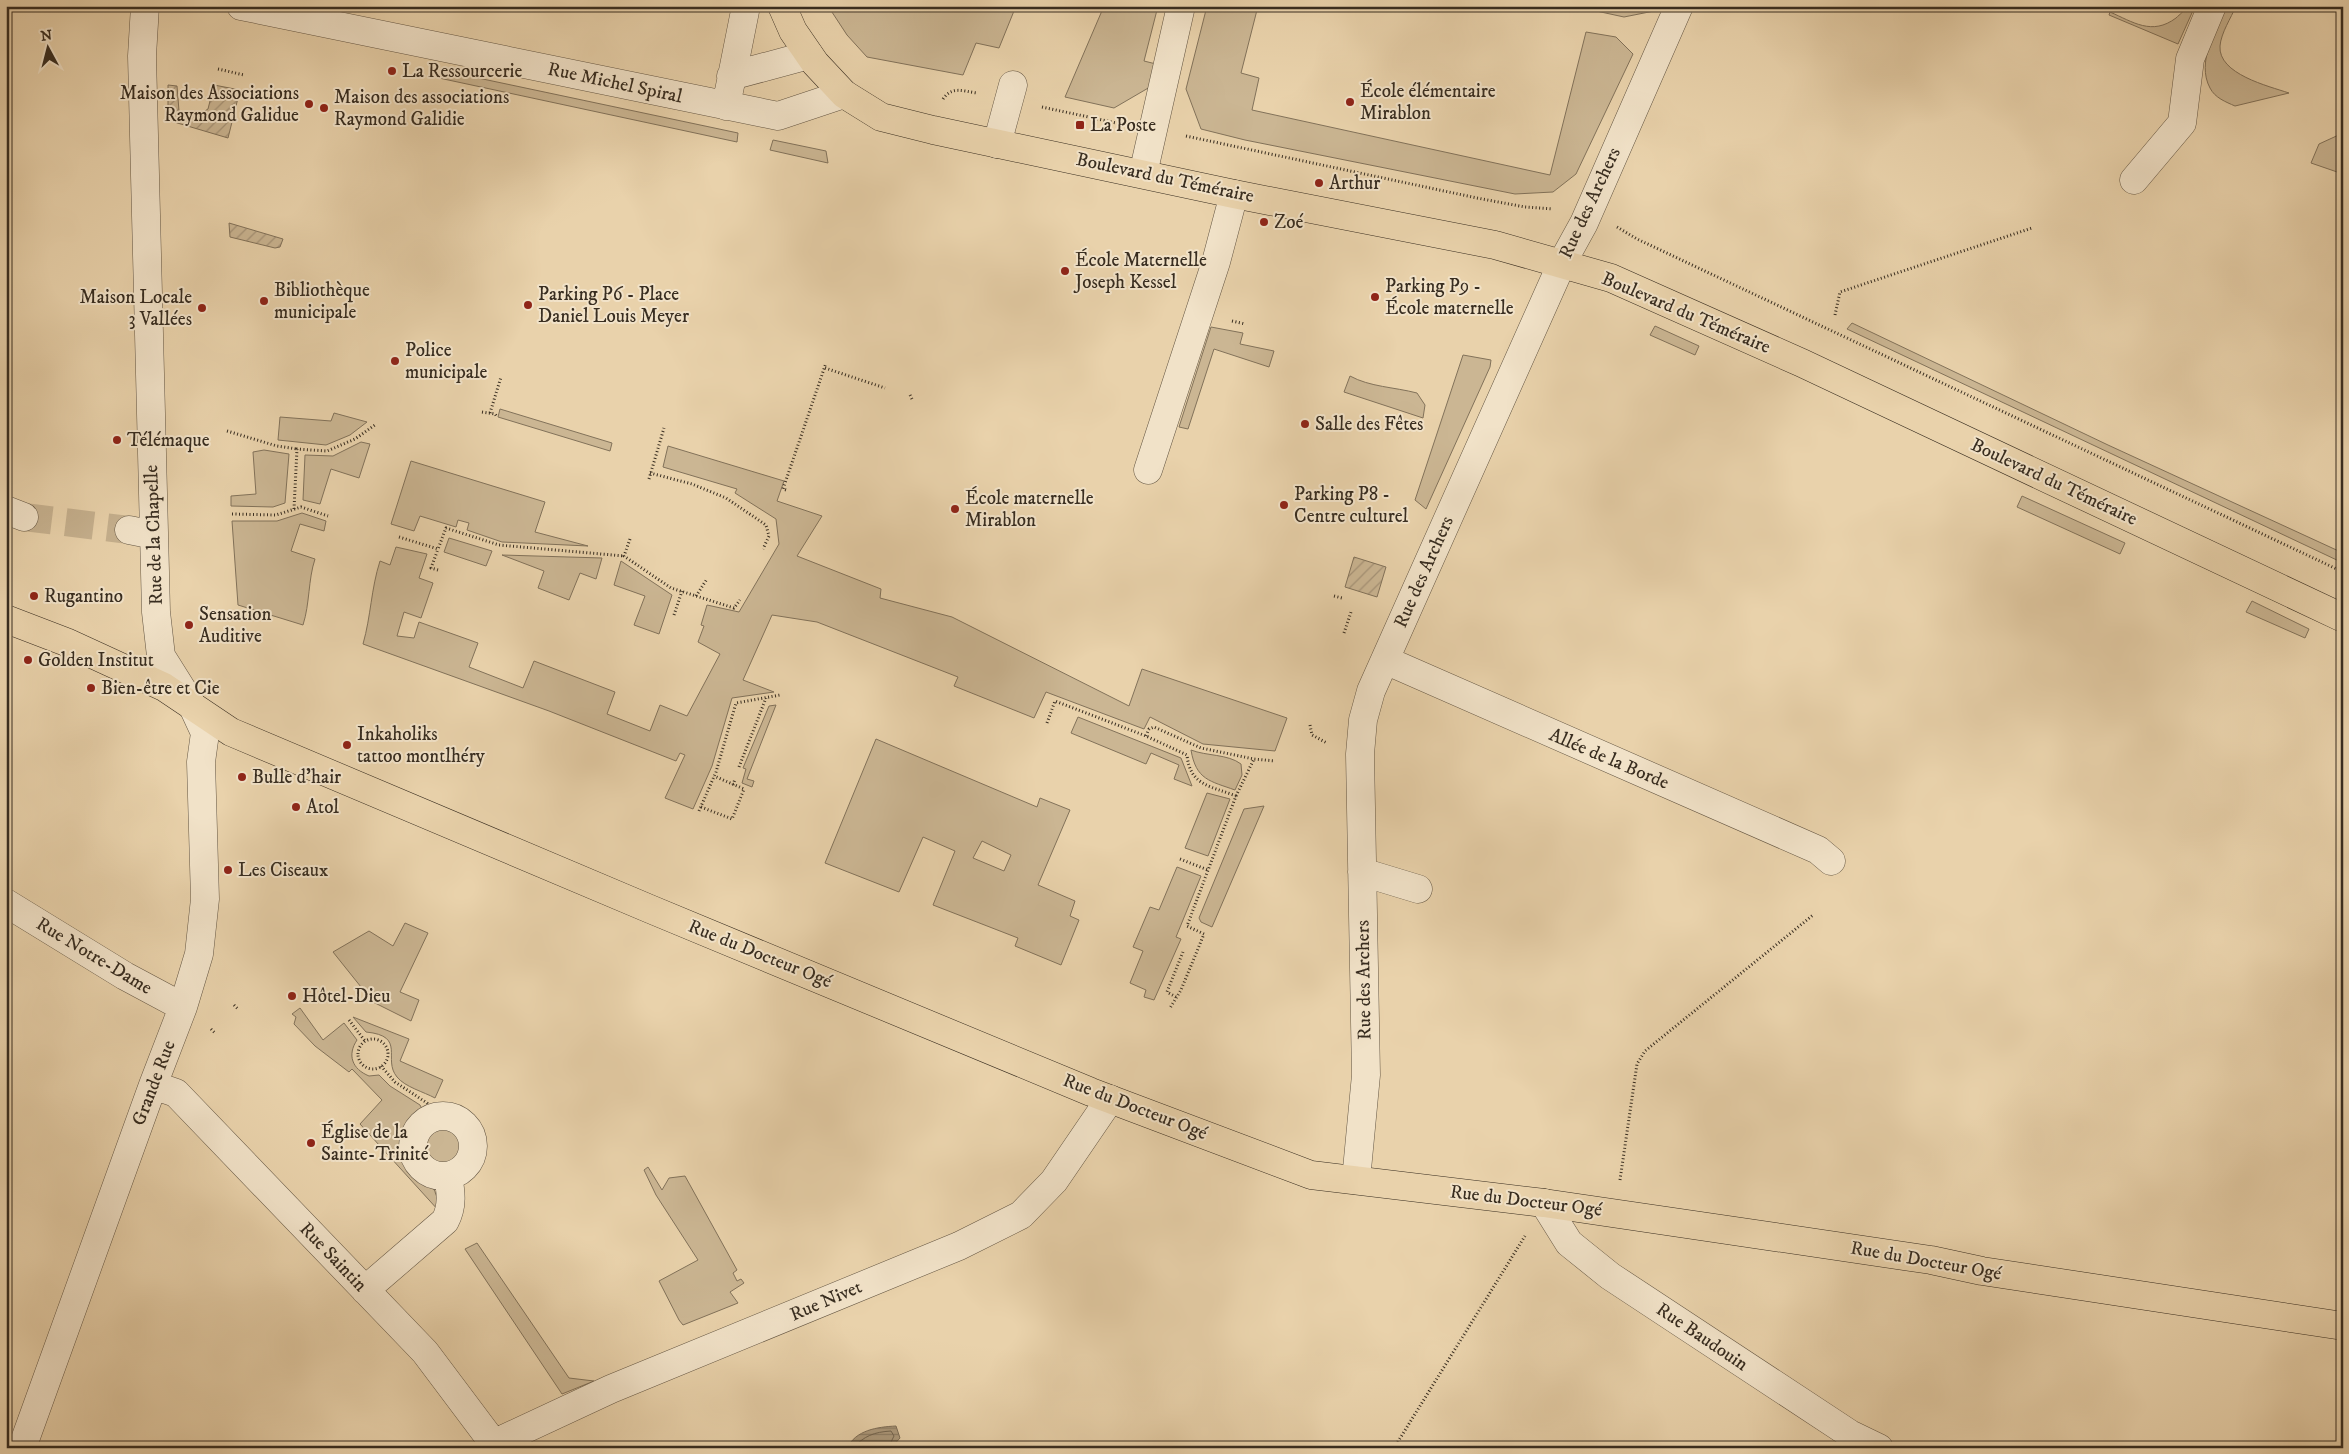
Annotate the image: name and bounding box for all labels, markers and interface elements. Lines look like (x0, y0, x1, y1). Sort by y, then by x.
north arrow (22, 22, 72, 72)
text: N (40, 26, 54, 46)
street label: Rue Michel Spiral (546, 58, 685, 109)
place label: La Ressourcerie (402, 60, 522, 83)
marker: La Ressourcerie (386, 65, 398, 77)
place label: École élémentaire Mirablon (1360, 79, 1496, 125)
place label: Maison des Associations Raymond Galidue (120, 82, 299, 127)
place label: Maison des associations Raymond Galidie (334, 86, 509, 131)
marker: École élémentaire Mirablon (1344, 96, 1356, 108)
marker: Maison des Associations Raymond Galidue (303, 98, 315, 110)
marker: Maison des associations Raymond Galidie (318, 102, 330, 114)
place label: La Poste (1090, 114, 1156, 137)
marker: La Poste (1074, 119, 1086, 131)
street label: Rue des Archers (1554, 144, 1626, 262)
street label: Boulevard du Téméraire (1074, 148, 1256, 208)
place label: Arthur (1329, 172, 1380, 195)
marker: Arthur (1313, 177, 1325, 189)
place label: Zoé (1274, 211, 1303, 234)
marker: Zoé (1258, 216, 1270, 228)
place label: École Maternelle Joseph Kessel (1073, 248, 1207, 294)
marker: École Maternelle Joseph Kessel (1059, 265, 1071, 277)
street label: Boulevard du Téméraire (1598, 267, 1774, 359)
place label: Parking P9 - École maternelle (1385, 275, 1514, 320)
place label: Bibliothèque municipale (274, 279, 370, 324)
place label: Parking P6 - Place Daniel Louis Meyer (538, 283, 689, 328)
place label: Maison Locale 3 Vallées (79, 286, 192, 331)
marker: Parking P9 - École maternelle (1369, 291, 1381, 303)
marker: Bibliothèque municipale (258, 295, 270, 307)
marker: Parking P6 - Place Daniel Louis Meyer (522, 299, 534, 311)
marker: Maison Locale 3 Vallées (196, 302, 208, 314)
place label: Police municipale (405, 339, 488, 384)
marker: Police municipale (389, 355, 401, 367)
place label: Salle des Fêtes (1315, 413, 1423, 436)
marker: Salle des Fêtes (1299, 418, 1311, 430)
place label: Télémaque (127, 429, 210, 453)
street label: Boulevard du Téméraire (1967, 433, 2141, 531)
marker: Télémaque (111, 434, 123, 446)
street label: Rue de la Chapelle (140, 464, 168, 606)
place label: Parking P8 - Centre culturel (1294, 483, 1409, 528)
place label: École maternelle Mirablon (965, 486, 1094, 532)
marker: Parking P8 - Centre culturel (1278, 499, 1290, 511)
marker: École maternelle Mirablon (949, 503, 961, 515)
street label: Rue des Archers (1389, 513, 1459, 631)
place label: Rugantino (44, 585, 123, 608)
marker: Rugantino (28, 590, 40, 602)
place label: Sensation Auditive (199, 603, 271, 648)
marker: Sensation Auditive (183, 619, 195, 631)
place label: Golden Institut (38, 649, 154, 672)
marker: Golden Institut (22, 654, 34, 666)
place label: Bien-être et Cie (101, 677, 220, 700)
marker: Bien-être et Cie (85, 682, 97, 694)
place label: Inkaholiks tattoo montlhéry (357, 723, 486, 768)
street label: Allée de la Borde (1546, 723, 1673, 795)
marker: Inkaholiks tattoo montlhéry (341, 739, 353, 751)
place label: Bulle d'hair (252, 766, 341, 789)
marker: Bulle d'hair (236, 771, 248, 783)
place label: Atol (306, 796, 339, 819)
marker: Atol (290, 801, 302, 813)
place label: Les Ciseaux (238, 859, 329, 882)
marker: Les Ciseaux (222, 864, 234, 876)
street label: Rue Notre-Dame (32, 912, 156, 1000)
street label: Rue du Docteur Ogé (685, 915, 835, 993)
street label: Rue des Archers (1351, 920, 1377, 1040)
place label: Hôtel-Dieu (302, 985, 390, 1008)
marker: Hôtel-Dieu (286, 990, 298, 1002)
street label: Grande Rue (127, 1037, 181, 1129)
street label: Rue du Docteur Ogé (1059, 1069, 1211, 1145)
place label: Église de la Sainte-Trinité (321, 1120, 429, 1166)
marker: Église de la Sainte-Trinité (305, 1137, 317, 1149)
street label: Rue du Docteur Ogé (1449, 1180, 1603, 1222)
street label: Rue Saintin (294, 1218, 372, 1296)
street label: Rue du Docteur Ogé (1849, 1236, 2003, 1286)
street label: Rue Nivet (787, 1276, 865, 1326)
street label: Rue Baudouin (1652, 1298, 1752, 1376)

